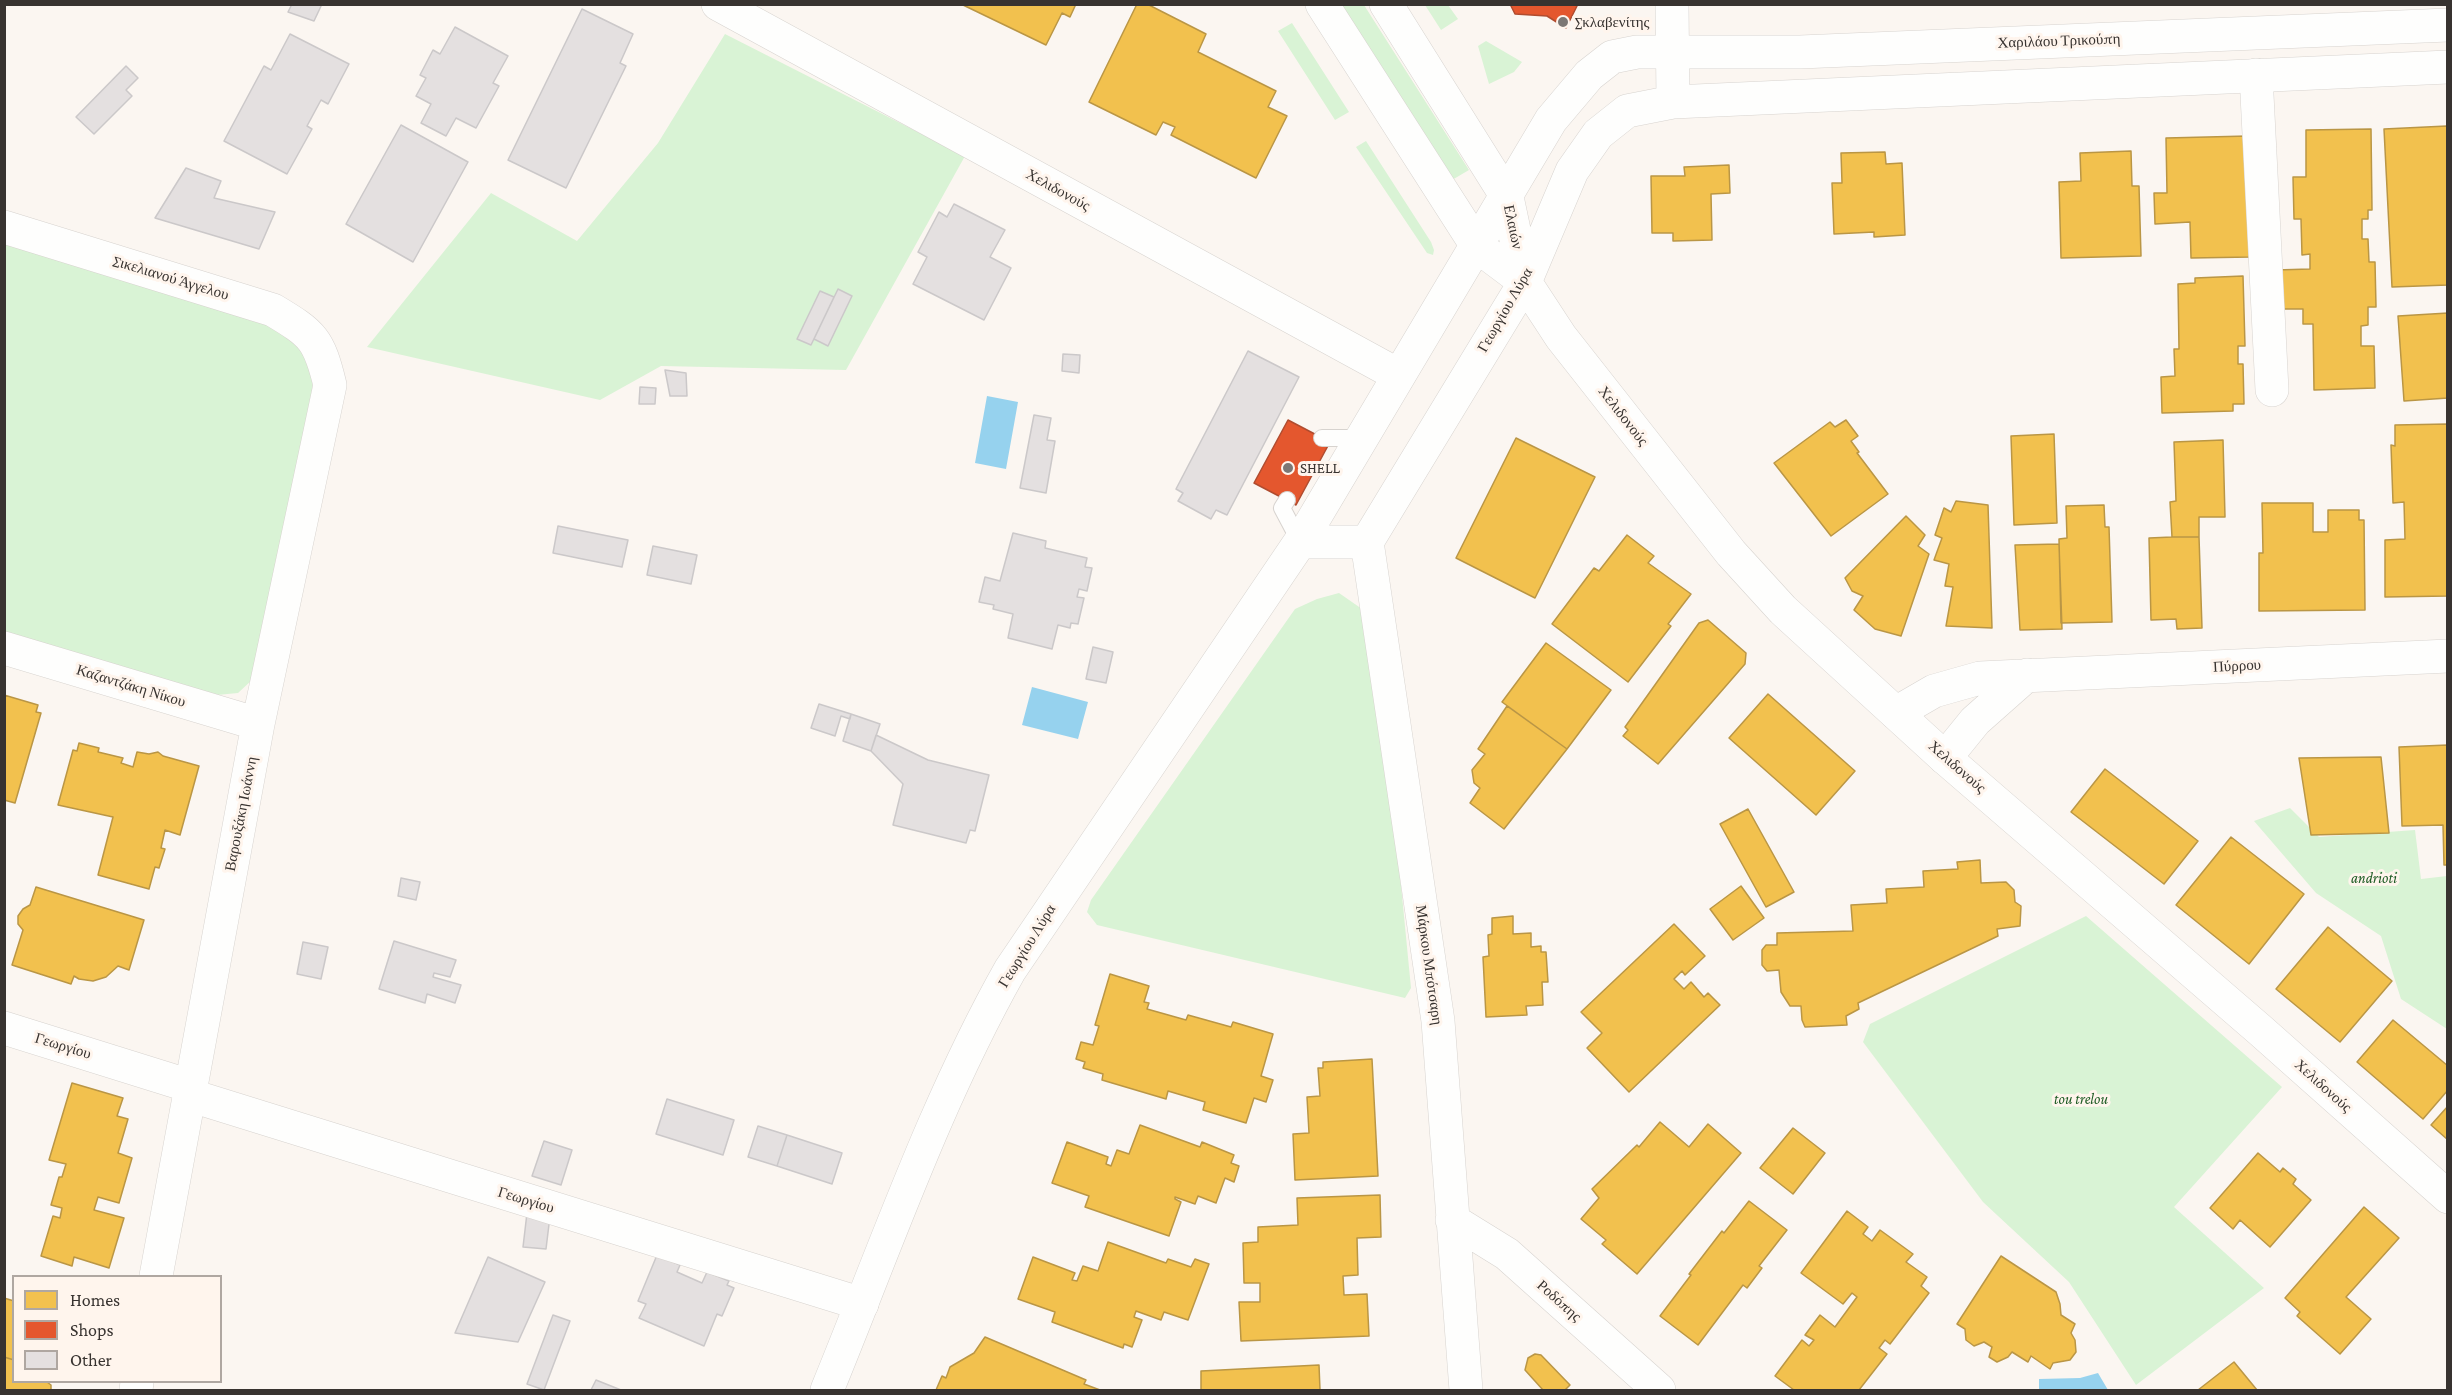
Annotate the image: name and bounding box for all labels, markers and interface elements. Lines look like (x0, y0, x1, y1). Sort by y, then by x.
place label: Σκλαβενίτης (1575, 13, 1649, 31)
marker: Σκλαβενίτης (1556, 15, 1570, 29)
street label: Χαριλάου Τρικούπη (1997, 30, 2121, 52)
street label: Χελιδονούς (1023, 165, 1093, 215)
street label: Ελαιών (1500, 203, 1526, 251)
street label: Σικελιανού Άγγελου (111, 252, 231, 304)
street label: Γεωργίου Λύρα (1474, 265, 1536, 355)
street label: Χελιδονούς (1594, 383, 1652, 449)
place label: SHELL (1300, 459, 1340, 477)
marker: SHELL (1281, 461, 1295, 475)
street label: Πύρρου (2212, 656, 2262, 676)
street label: Καζαντζάκη Νίκου (74, 661, 188, 711)
street label: Χελιδονούς (1925, 737, 1989, 797)
street label: Βαρουξάκη Ιωάννη (221, 755, 261, 873)
park label: andrioti (2351, 869, 2397, 887)
street label: Γεωργίου Λύρα (994, 901, 1060, 991)
street label: Μάρκου Μπότσαρη (1412, 904, 1446, 1026)
street label: Γεωργίου (33, 1029, 93, 1063)
street label: Χελιδονούς (2291, 1056, 2355, 1116)
park label: tou trelou (2054, 1090, 2108, 1108)
street label: Γεωργίου (496, 1183, 556, 1217)
legend (12, 1275, 222, 1383)
street label: Ροδόπης (1533, 1276, 1585, 1326)
text: Homes (70, 1290, 120, 1310)
text: Shops (70, 1320, 114, 1340)
text: Other (70, 1350, 112, 1370)

